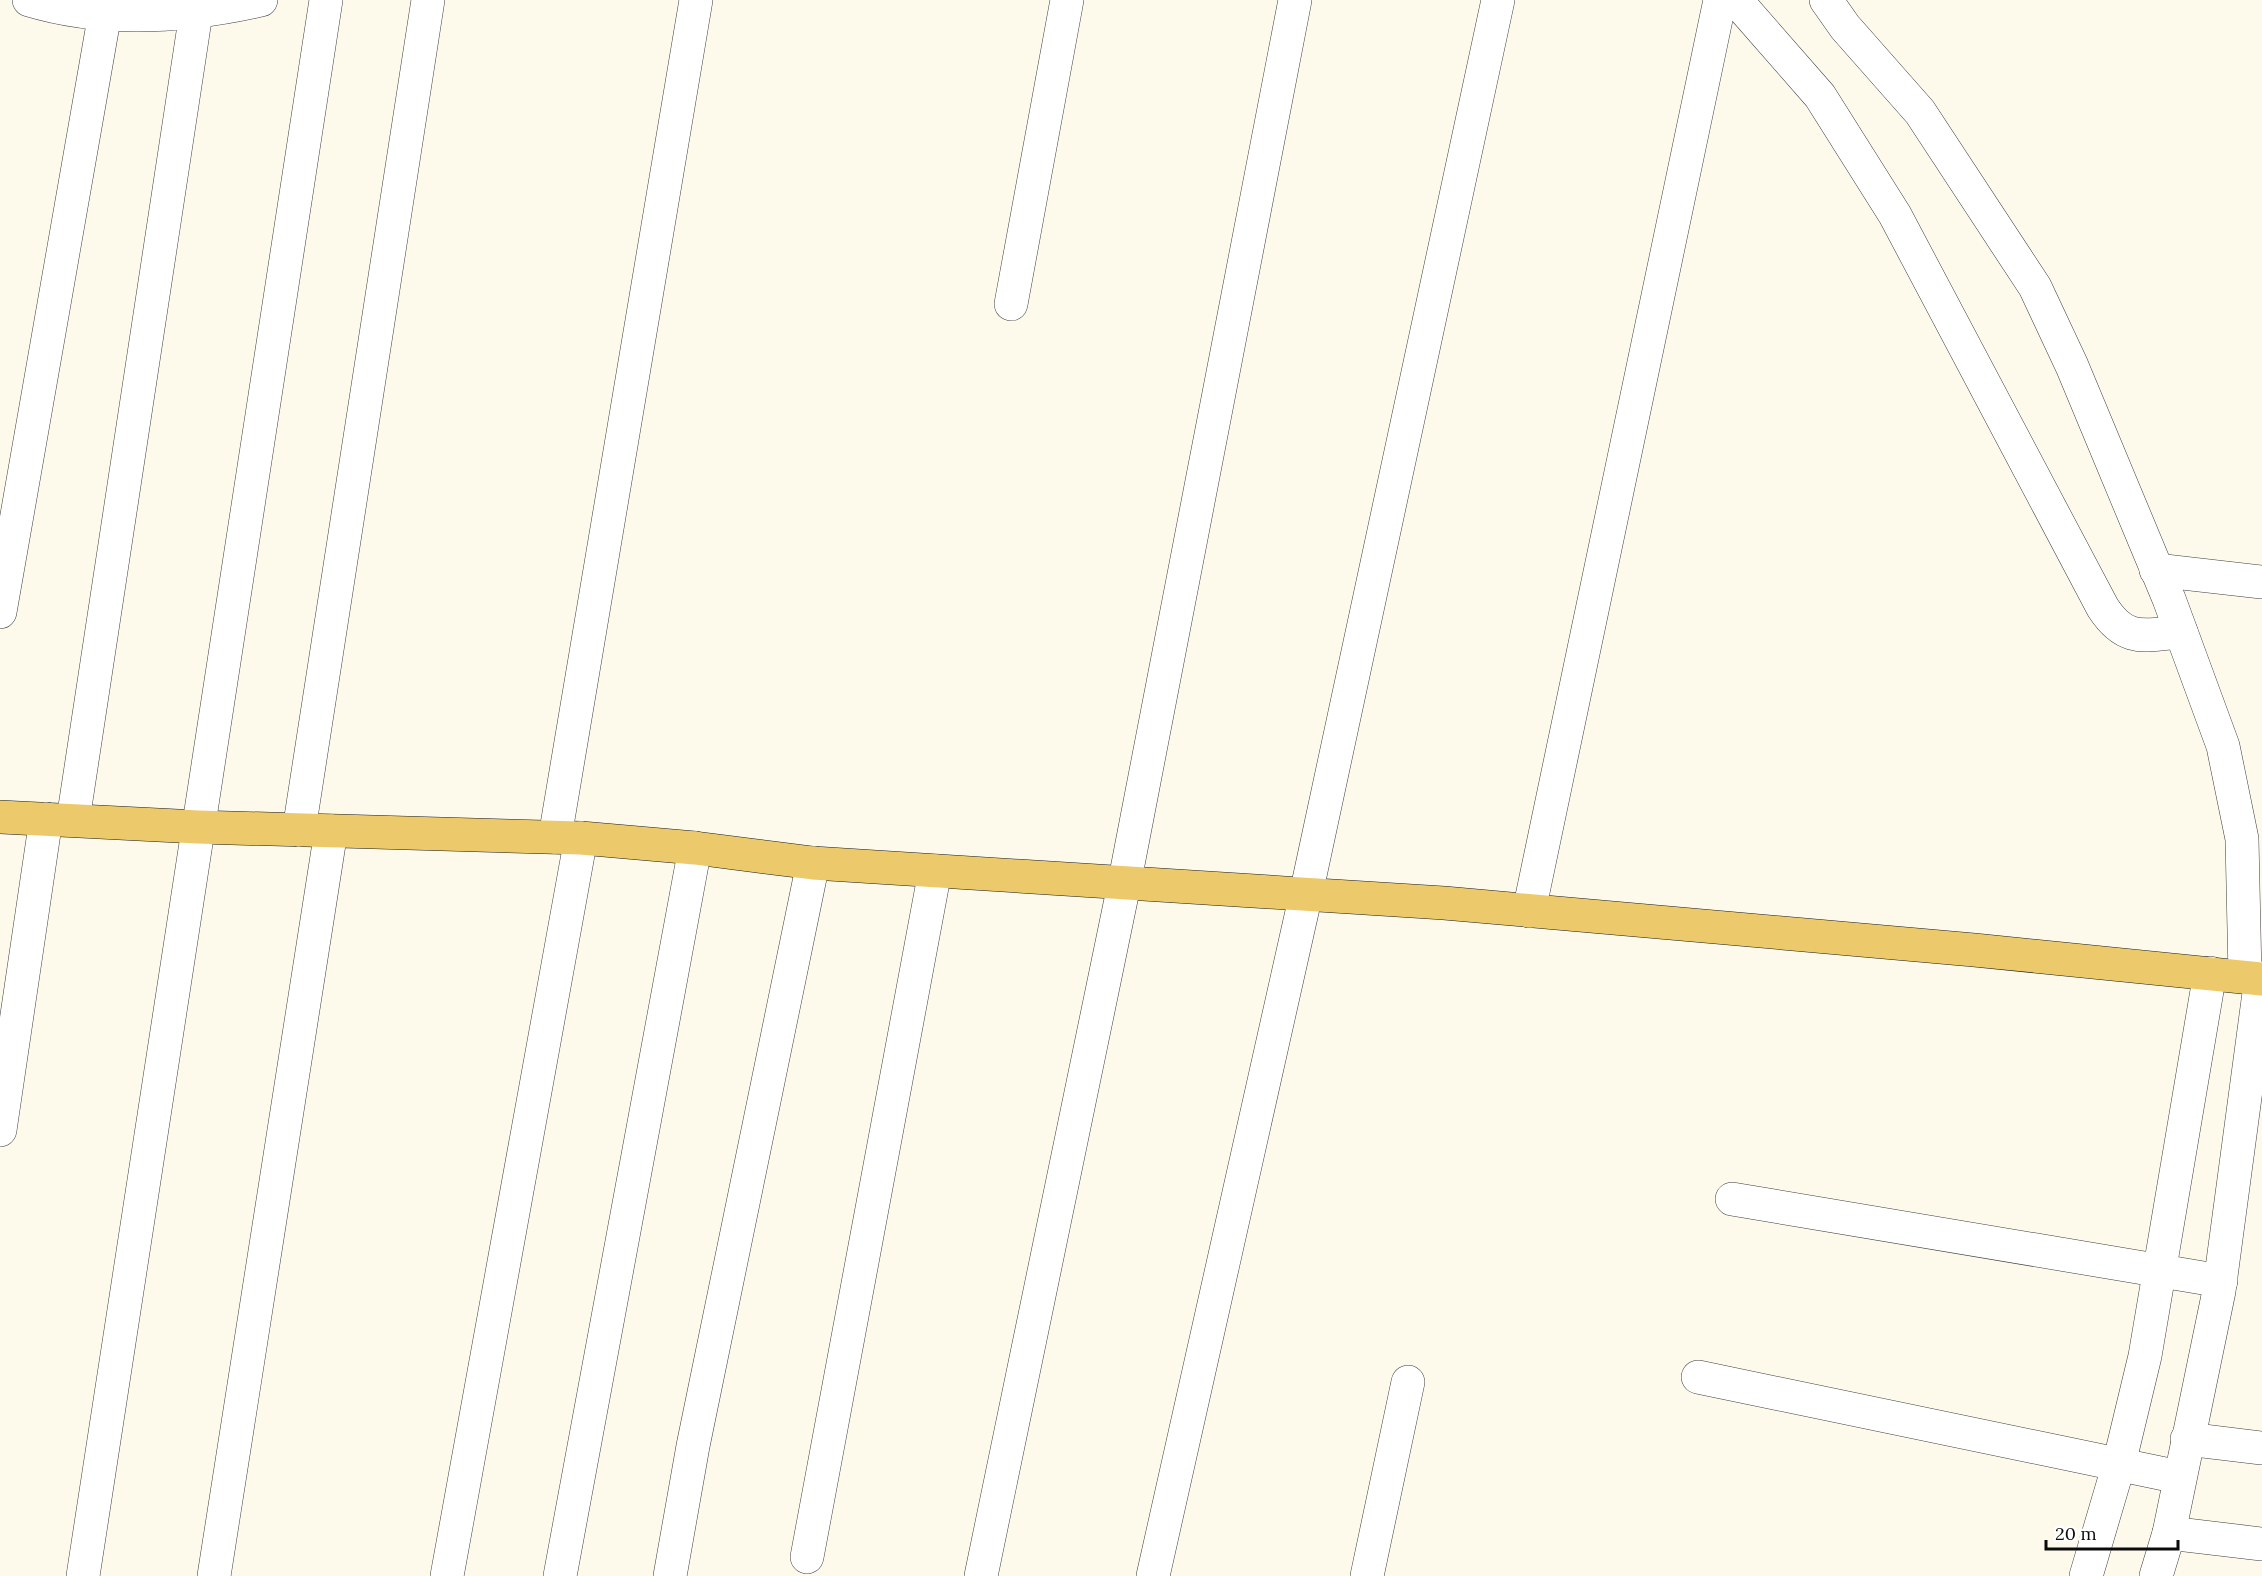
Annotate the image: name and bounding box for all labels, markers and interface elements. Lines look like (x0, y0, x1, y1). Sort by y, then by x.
scale bar (2046, 1513, 2178, 1551)
text: 20 m (2055, 1522, 2097, 1545)

